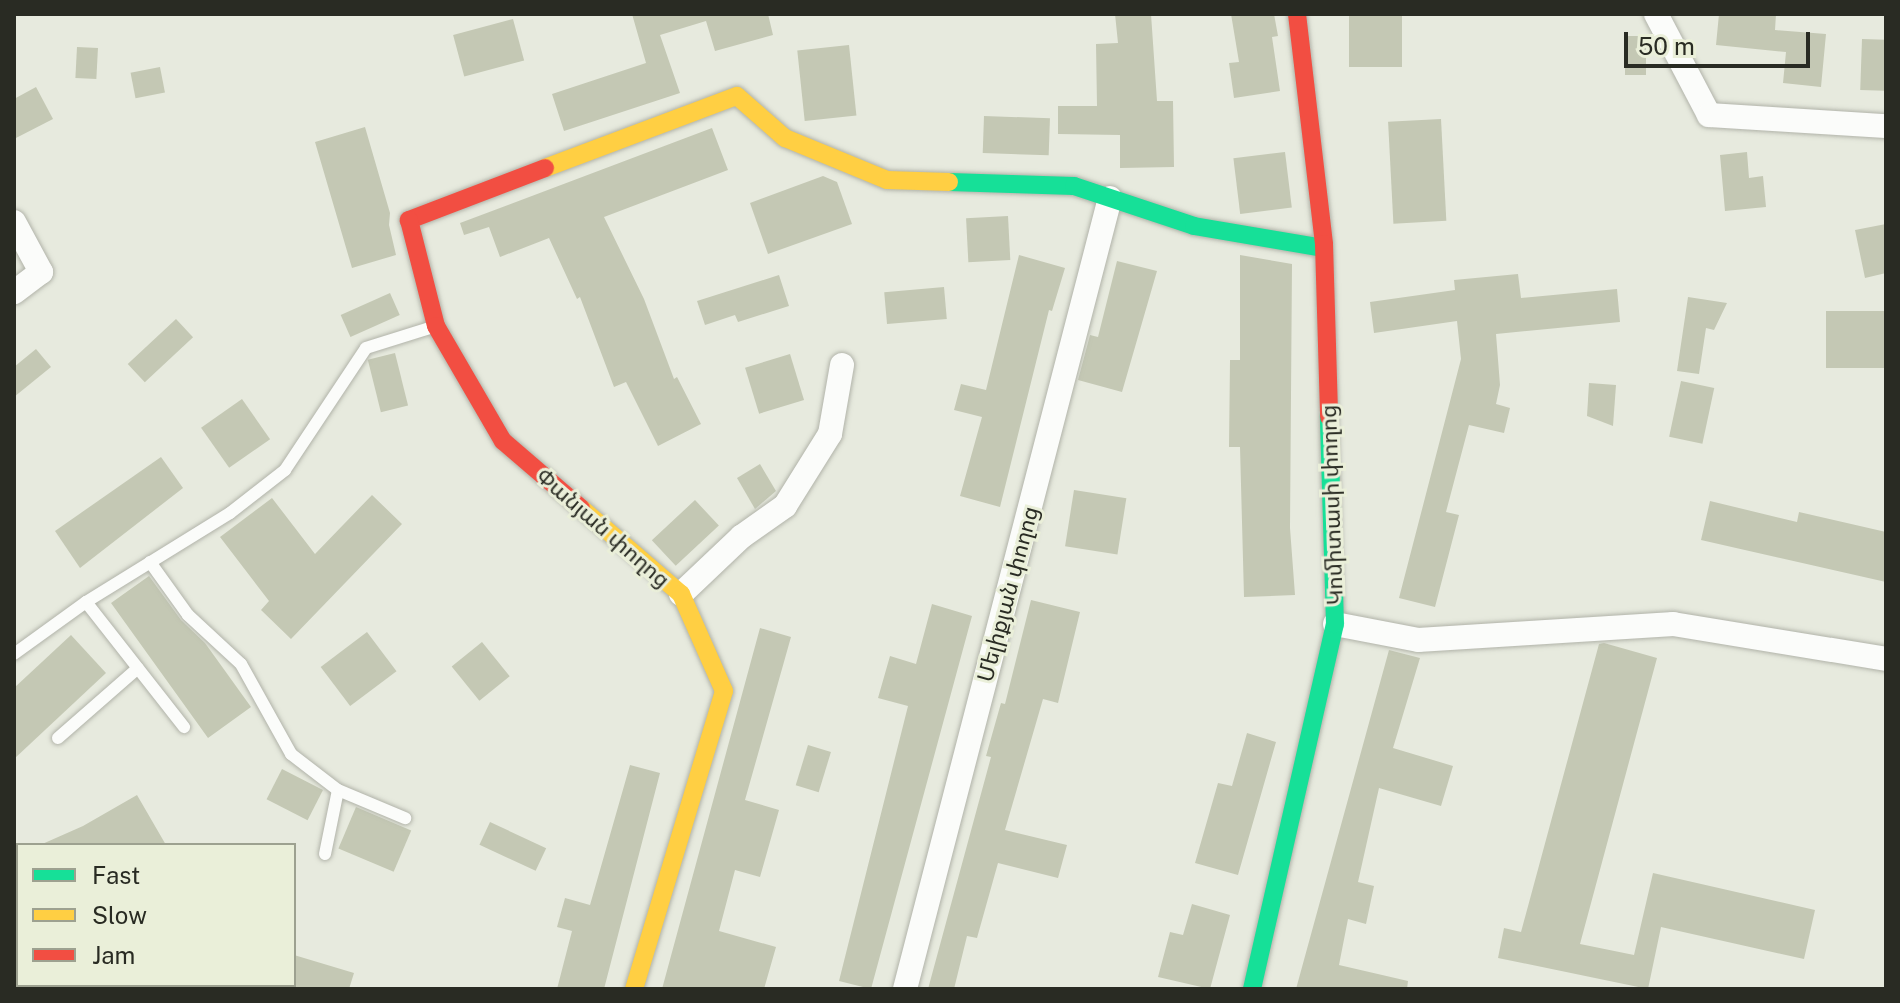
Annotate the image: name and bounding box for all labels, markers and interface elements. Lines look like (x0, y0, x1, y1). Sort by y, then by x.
scale bar (1628, 16, 1814, 66)
text: 50 m (1638, 32, 1695, 60)
street label: Կոմիտասի փողոց (1315, 404, 1349, 606)
street label: Փանյան փողոց (531, 463, 675, 593)
street label: Մելիքյան փողոց (972, 503, 1044, 685)
legend (16, 843, 296, 987)
text: Fast (92, 861, 140, 889)
text: Slow (92, 901, 147, 929)
text: Jam (92, 941, 135, 969)

